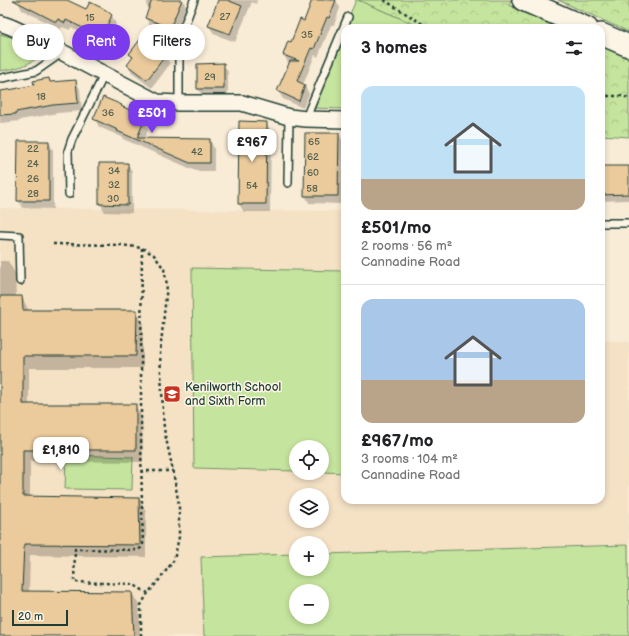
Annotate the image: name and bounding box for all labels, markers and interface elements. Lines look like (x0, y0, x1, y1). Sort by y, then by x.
house number: 27 (220, 11, 230, 23)
house number: 15 (85, 12, 95, 24)
chip: Buy (12, 24, 64, 60)
chip: Rent (72, 24, 130, 60)
chip: Filters (138, 24, 205, 60)
house number: 35 (301, 29, 313, 41)
icon: filters (563, 37, 585, 59)
text: 3 homes (361, 38, 427, 58)
house number: 29 (204, 71, 216, 83)
house number: 18 (36, 91, 46, 103)
pin: £501 (128, 100, 176, 134)
text: £501 (137, 105, 167, 121)
house number: 36 (102, 107, 114, 119)
icon: home (437, 112, 509, 184)
pin: £967 (228, 129, 276, 163)
text: £967 (237, 134, 267, 150)
house number: 65 (308, 136, 320, 148)
house number: 22 (27, 143, 39, 155)
house number: 42 (191, 146, 203, 158)
house number: 62 (307, 151, 319, 163)
house number: 24 (27, 158, 39, 170)
house number: 34 (108, 165, 120, 177)
house number: 60 (307, 167, 319, 179)
house number: 26 (27, 173, 39, 185)
house number: 32 (108, 179, 120, 191)
house number: 54 (246, 180, 258, 192)
house number: 58 (306, 183, 318, 195)
house number: 28 (27, 188, 39, 200)
house number: 30 (107, 193, 119, 205)
text: £501/mo (361, 218, 431, 238)
text: 2 rooms · 56 m² (361, 238, 452, 254)
text: Cannadine Road (361, 254, 460, 270)
icon: home (437, 325, 509, 397)
place label: Kenilworth School and Sixth Form (185, 380, 281, 409)
school or university icon: Kenilworth School and Sixth Form (162, 384, 182, 404)
text: £967/mo (361, 431, 433, 451)
pin: £1,810 (28, 437, 94, 471)
map controls (289, 440, 329, 624)
button: locate (289, 440, 329, 480)
text: £1,810 (42, 442, 80, 458)
text: 3 rooms · 104 m² (361, 451, 458, 467)
text: Cannadine Road (361, 467, 460, 483)
button: layers (289, 488, 329, 528)
button: + (289, 536, 329, 576)
button: − (289, 584, 329, 624)
scale bar (12, 608, 68, 627)
text: 20 m (18, 610, 43, 623)

